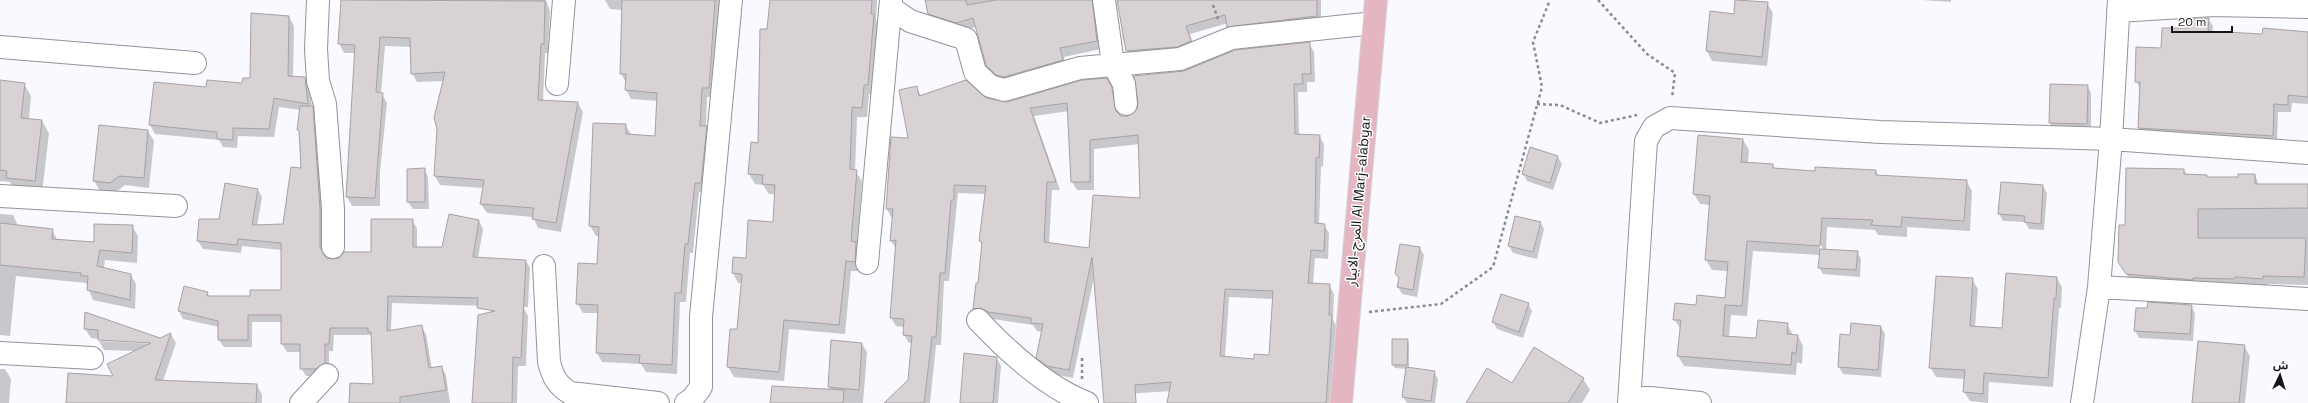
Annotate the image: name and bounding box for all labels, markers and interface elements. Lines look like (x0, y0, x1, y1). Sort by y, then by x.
scale bar (2172, 8, 2232, 34)
text: 20 m (2178, 14, 2206, 30)
street label: المرج-الابيار Al Marj-alabyar (1342, 115, 1376, 288)
north arrow (2260, 355, 2300, 395)
text: ش (2273, 358, 2289, 373)

